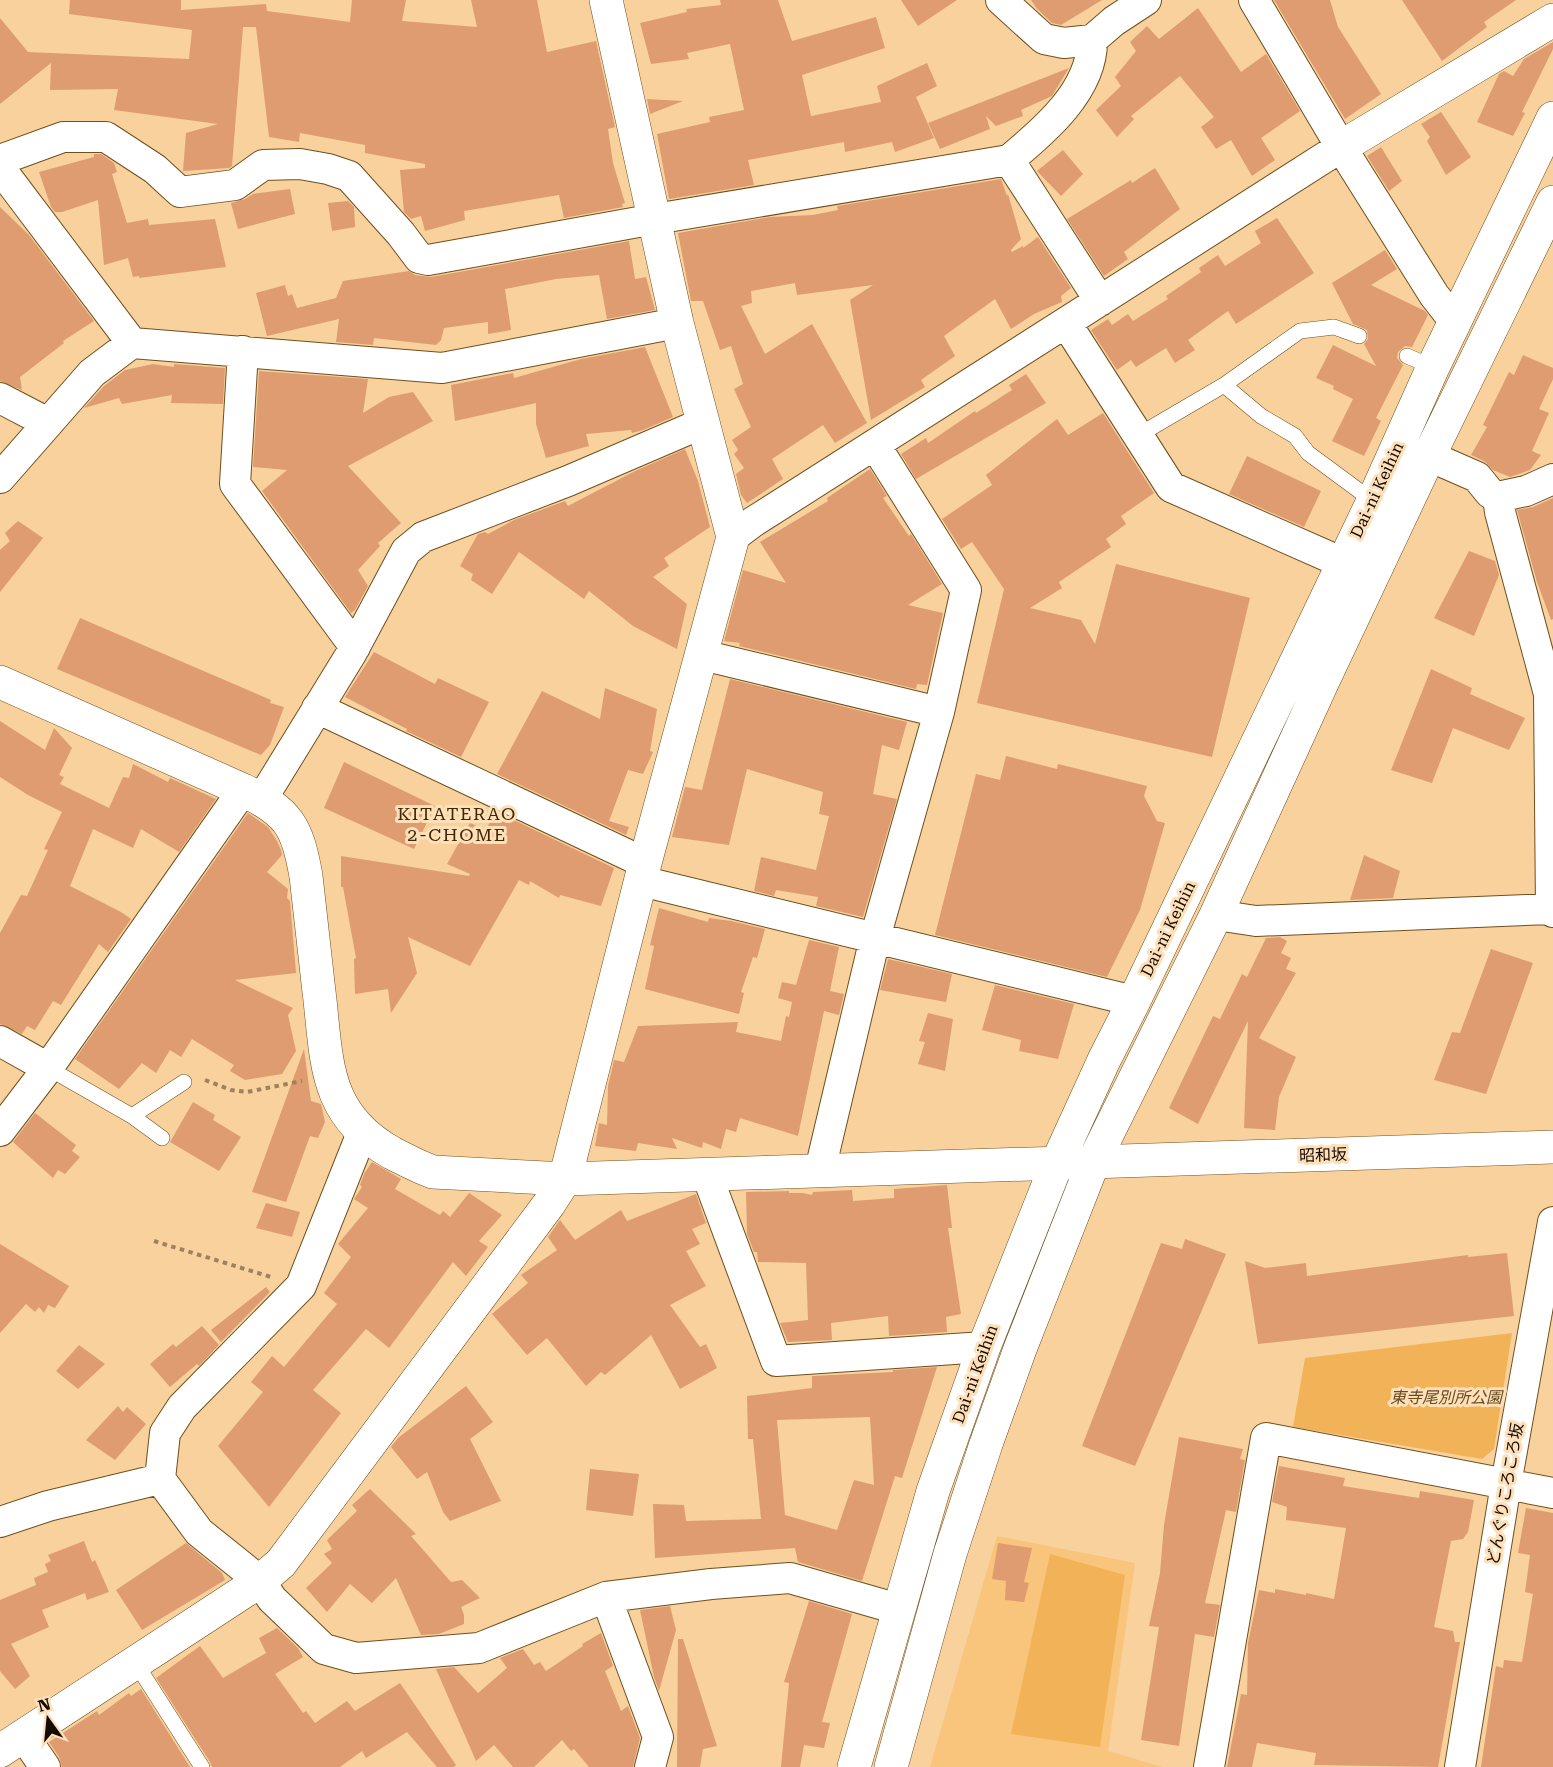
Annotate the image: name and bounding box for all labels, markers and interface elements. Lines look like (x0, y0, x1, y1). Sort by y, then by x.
street label: Dai-ni Keihin (1346, 439, 1408, 541)
district label: KITATERAO 2-CHOME (397, 803, 517, 845)
street label: Dai-ni Keihin (1137, 878, 1199, 980)
street label: 昭和坂 (1299, 1145, 1347, 1165)
street label: Dai-ni Keihin (948, 1322, 1002, 1426)
park label: 東寺尾別所公園 (1390, 1388, 1504, 1407)
street label: どんぐりころころ坂 (1483, 1421, 1527, 1567)
north arrow (18, 1689, 78, 1749)
text: N (36, 1694, 53, 1716)

